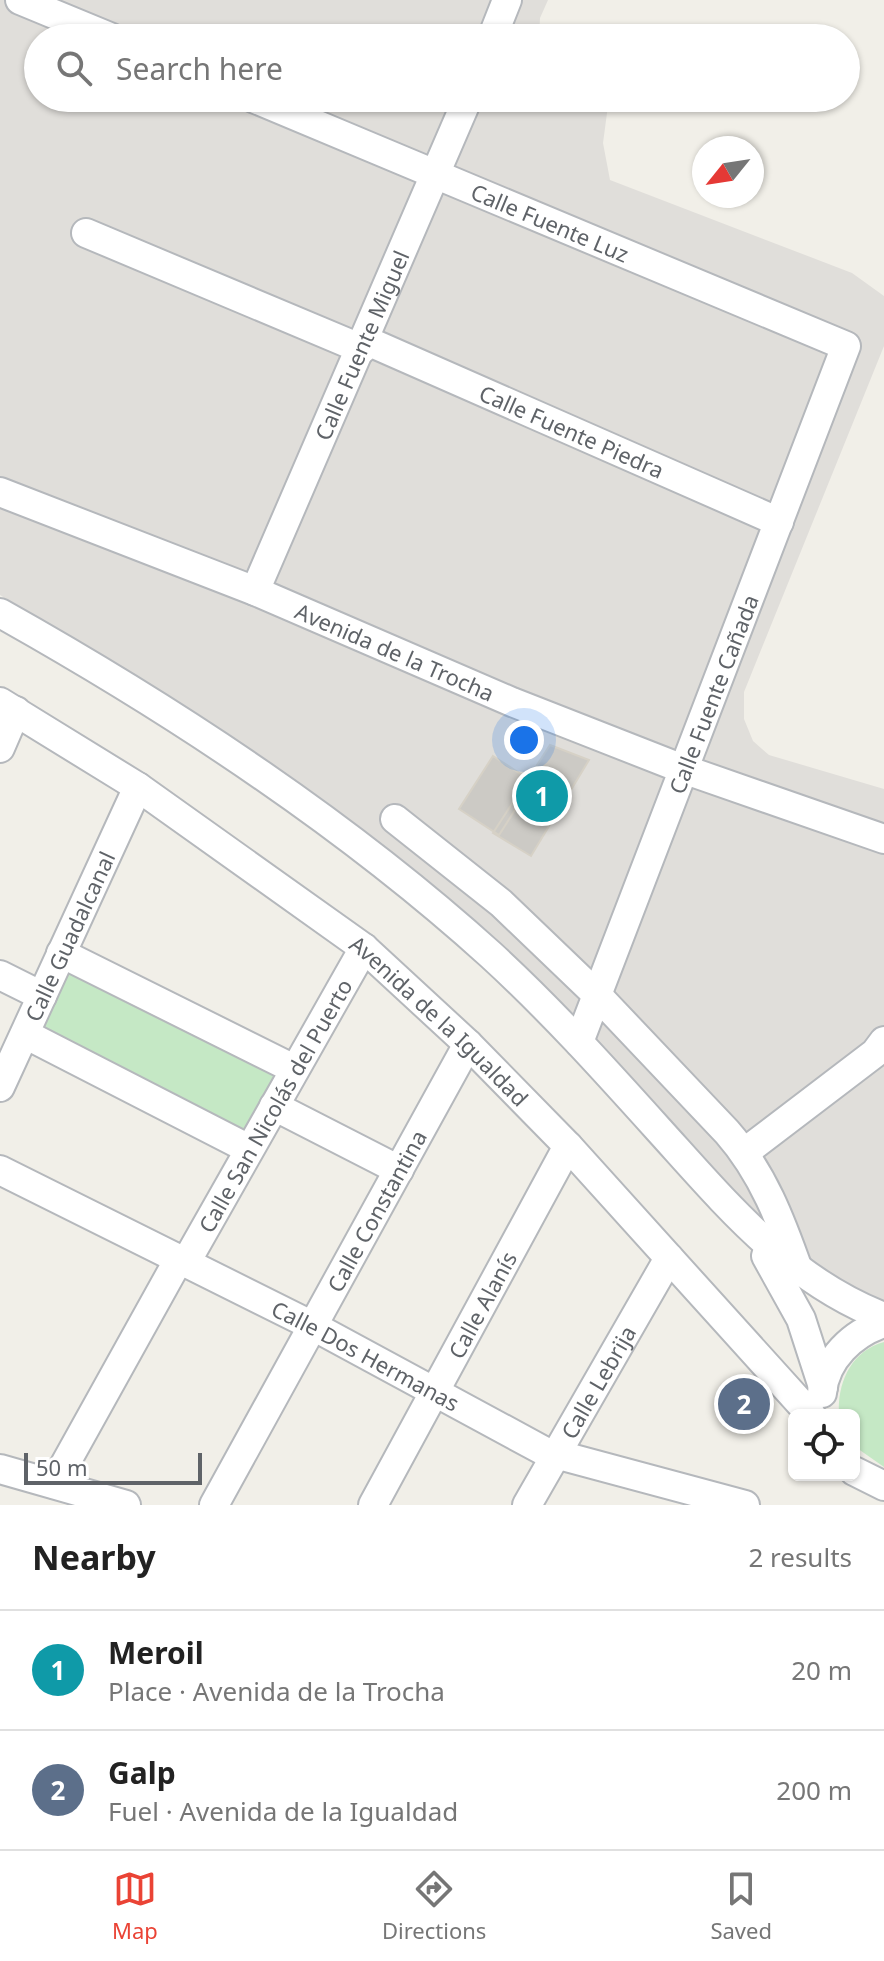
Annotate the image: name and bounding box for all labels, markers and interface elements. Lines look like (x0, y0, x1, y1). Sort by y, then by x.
search box (24, 24, 860, 112)
icon: search (52, 46, 96, 90)
text: Search here (116, 48, 283, 89)
north arrow (692, 136, 764, 208)
street label: Calle Fuente Luz (467, 176, 634, 269)
street label: Calle Fuente Miguel (307, 245, 415, 444)
street label: Calle Fuente Piedra (475, 377, 669, 485)
street label: Calle Fuente Cañada (661, 590, 765, 798)
street label: Avenida de la Trocha (291, 595, 499, 708)
your location (504, 720, 544, 760)
pin: 1 (516, 766, 568, 826)
street label: Calle Guadalcanal (17, 846, 121, 1026)
street label: Avenida de la Igualdad (344, 928, 535, 1112)
street label: Calle San Nicolás del Puerto (191, 973, 359, 1238)
street label: Calle Constantina (319, 1124, 433, 1297)
street label: Calle Alanís (441, 1246, 523, 1364)
street label: Calle Dos Hermanas (267, 1293, 465, 1418)
street label: Calle Lebrija (553, 1320, 642, 1444)
pin: 2 (718, 1374, 770, 1434)
map controls (788, 1409, 860, 1481)
button: locate (788, 1409, 860, 1481)
scale bar (24, 1449, 202, 1485)
text: 50 m (36, 1452, 87, 1482)
text: Nearby (32, 1534, 156, 1580)
text: 2 results (748, 1539, 852, 1575)
text: Meroil (108, 1632, 204, 1673)
text: 1 (51, 1652, 65, 1688)
text: 20 m (791, 1652, 852, 1688)
text: Place · Avenida de la Trocha (108, 1673, 445, 1709)
text: Galp (108, 1752, 176, 1793)
text: 2 (51, 1772, 65, 1808)
text: 200 m (776, 1772, 852, 1808)
text: Fuel · Avenida de la Igualdad (108, 1793, 458, 1829)
tab: Map (112, 1867, 158, 1945)
tab: Directions (382, 1867, 486, 1945)
tab: Saved (710, 1867, 772, 1945)

